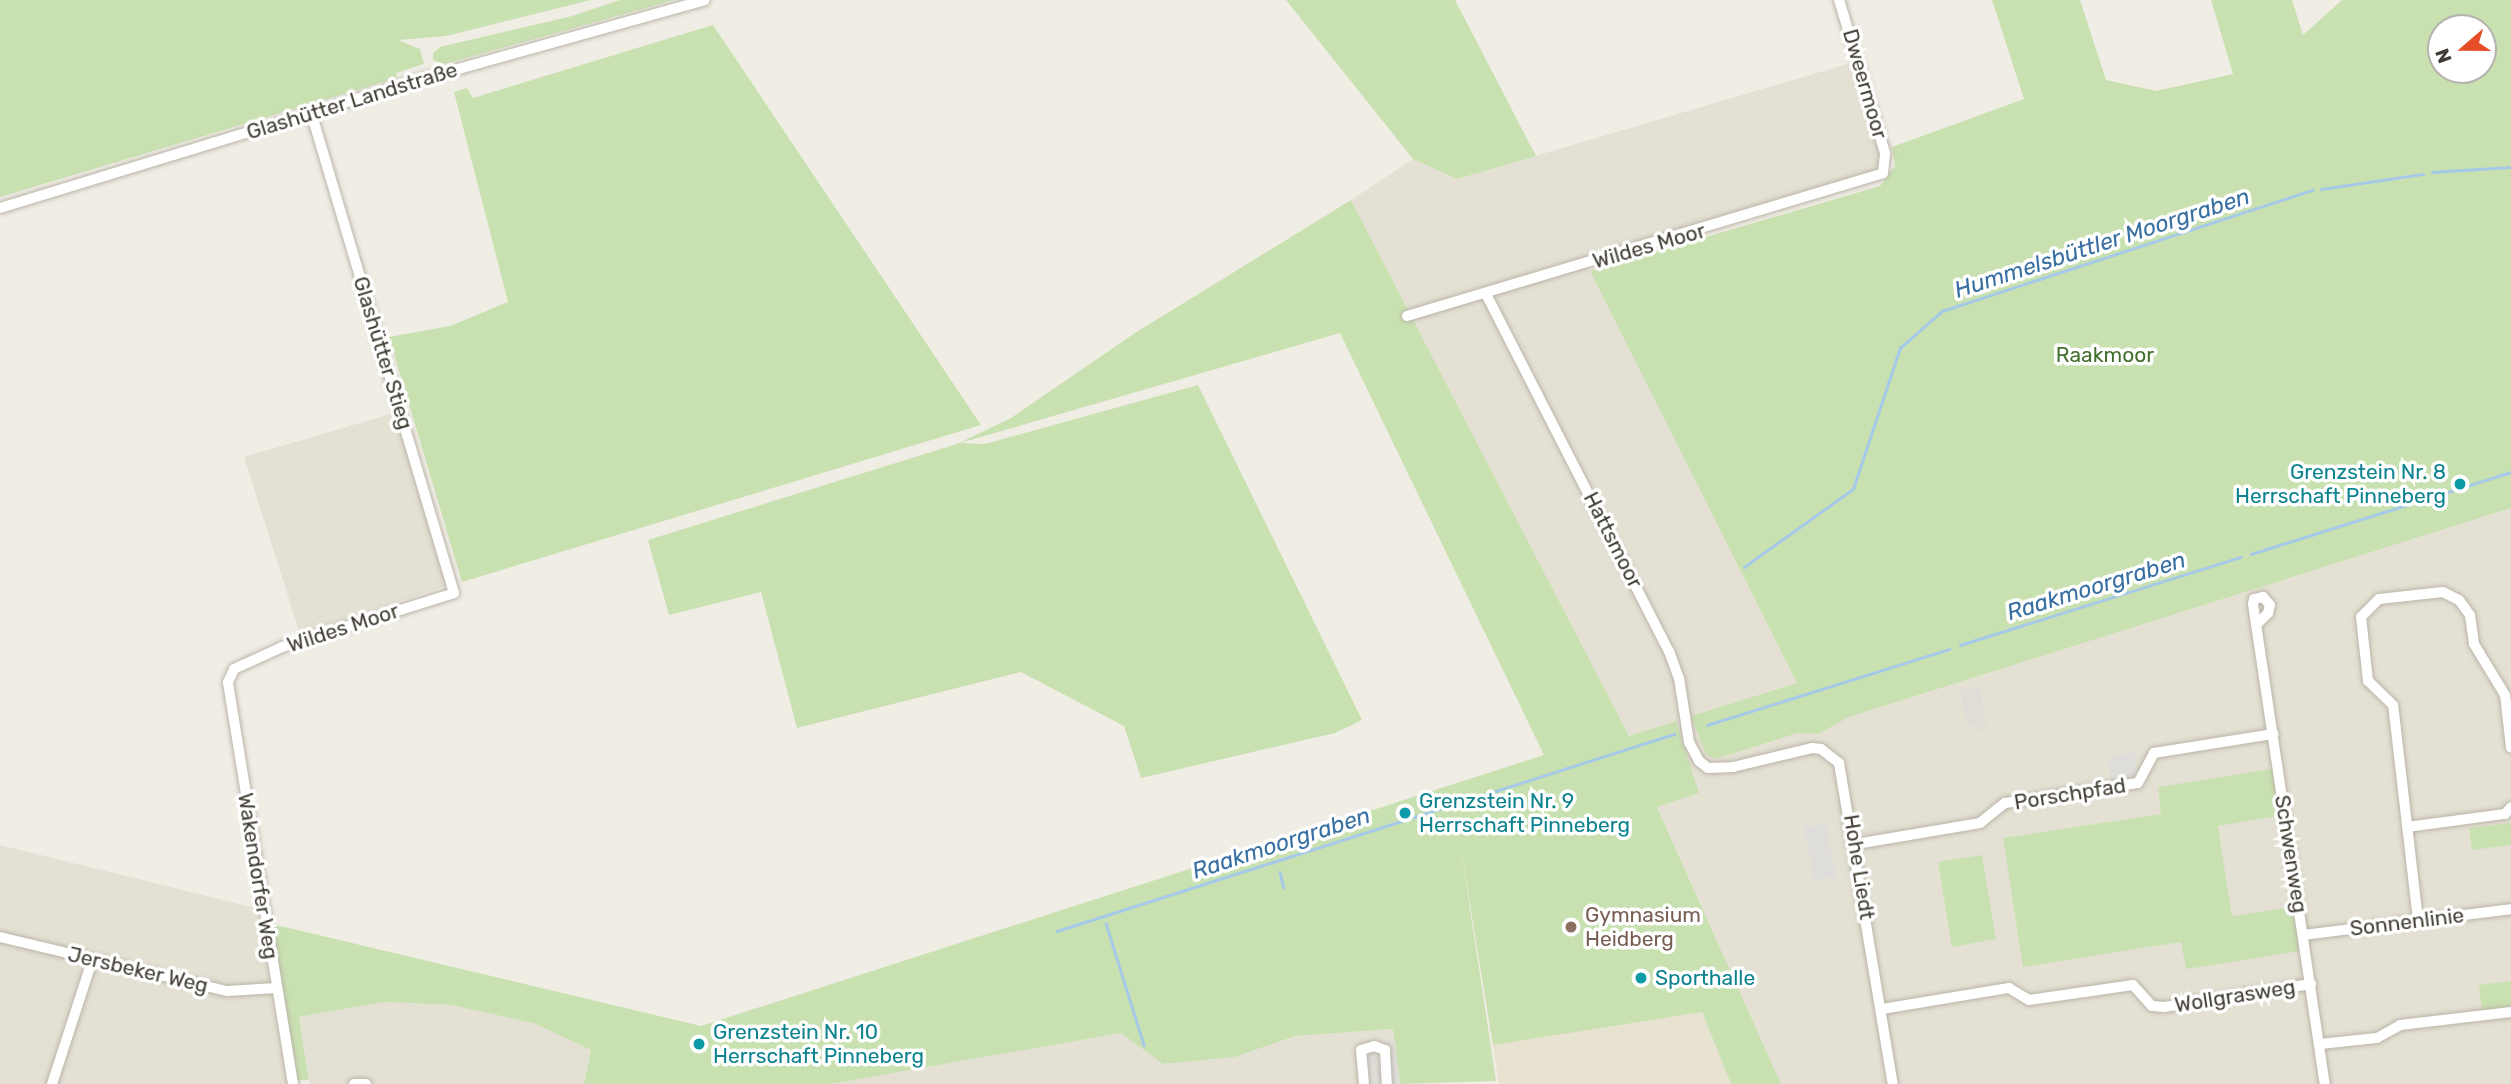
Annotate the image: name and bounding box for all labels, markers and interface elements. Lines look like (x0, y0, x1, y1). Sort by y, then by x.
north arrow (2427, 14, 2497, 84)
street label: Dweermoor (1837, 26, 1893, 142)
text: N (2431, 45, 2457, 66)
street label: Glashütter Landstraße (243, 57, 461, 145)
water label: Hummelsbüttler Moorgraben (1951, 182, 2253, 304)
street label: Wildes Moor (1590, 218, 1708, 274)
street label: Glashütter Stieg (348, 273, 418, 433)
park label: Raakmoor (2056, 342, 2154, 368)
place label: Grenzstein Nr. 8 Herrschaft Pinneberg (2235, 459, 2446, 509)
marker: Grenzstein Nr. 8 Herrschaft Pinneberg (2452, 476, 2468, 492)
street label: Hattsmoor (1578, 488, 1648, 592)
water label: Raakmoorgraben (2003, 546, 2189, 626)
street label: Wildes Moor (284, 598, 402, 658)
street label: Porschpfad (2012, 773, 2128, 815)
place label: Grenzstein Nr. 9 Herrschaft Pinneberg (1419, 788, 1630, 838)
street label: Wakendorfer Weg (232, 791, 284, 961)
street label: Schwenweg (2269, 793, 2313, 915)
water label: Raakmoorgraben (1188, 801, 1374, 885)
marker: Grenzstein Nr. 9 Herrschaft Pinneberg (1397, 805, 1413, 821)
street label: Hohe Liedt (1838, 813, 1880, 921)
place label: Gymnasium Heidberg (1585, 902, 1701, 952)
street label: Sonnenlinie (2348, 902, 2466, 942)
marker: Gymnasium Heidberg (1563, 919, 1579, 935)
street label: Jersbeker Weg (65, 942, 211, 998)
place label: Sporthalle (1655, 965, 1755, 991)
marker: Sporthalle (1633, 970, 1649, 986)
street label: Wollgrasweg (2173, 974, 2297, 1018)
place label: Grenzstein Nr. 10 Herrschaft Pinneberg (713, 1019, 924, 1069)
marker: Grenzstein Nr. 10 Herrschaft Pinneberg (691, 1036, 707, 1052)

